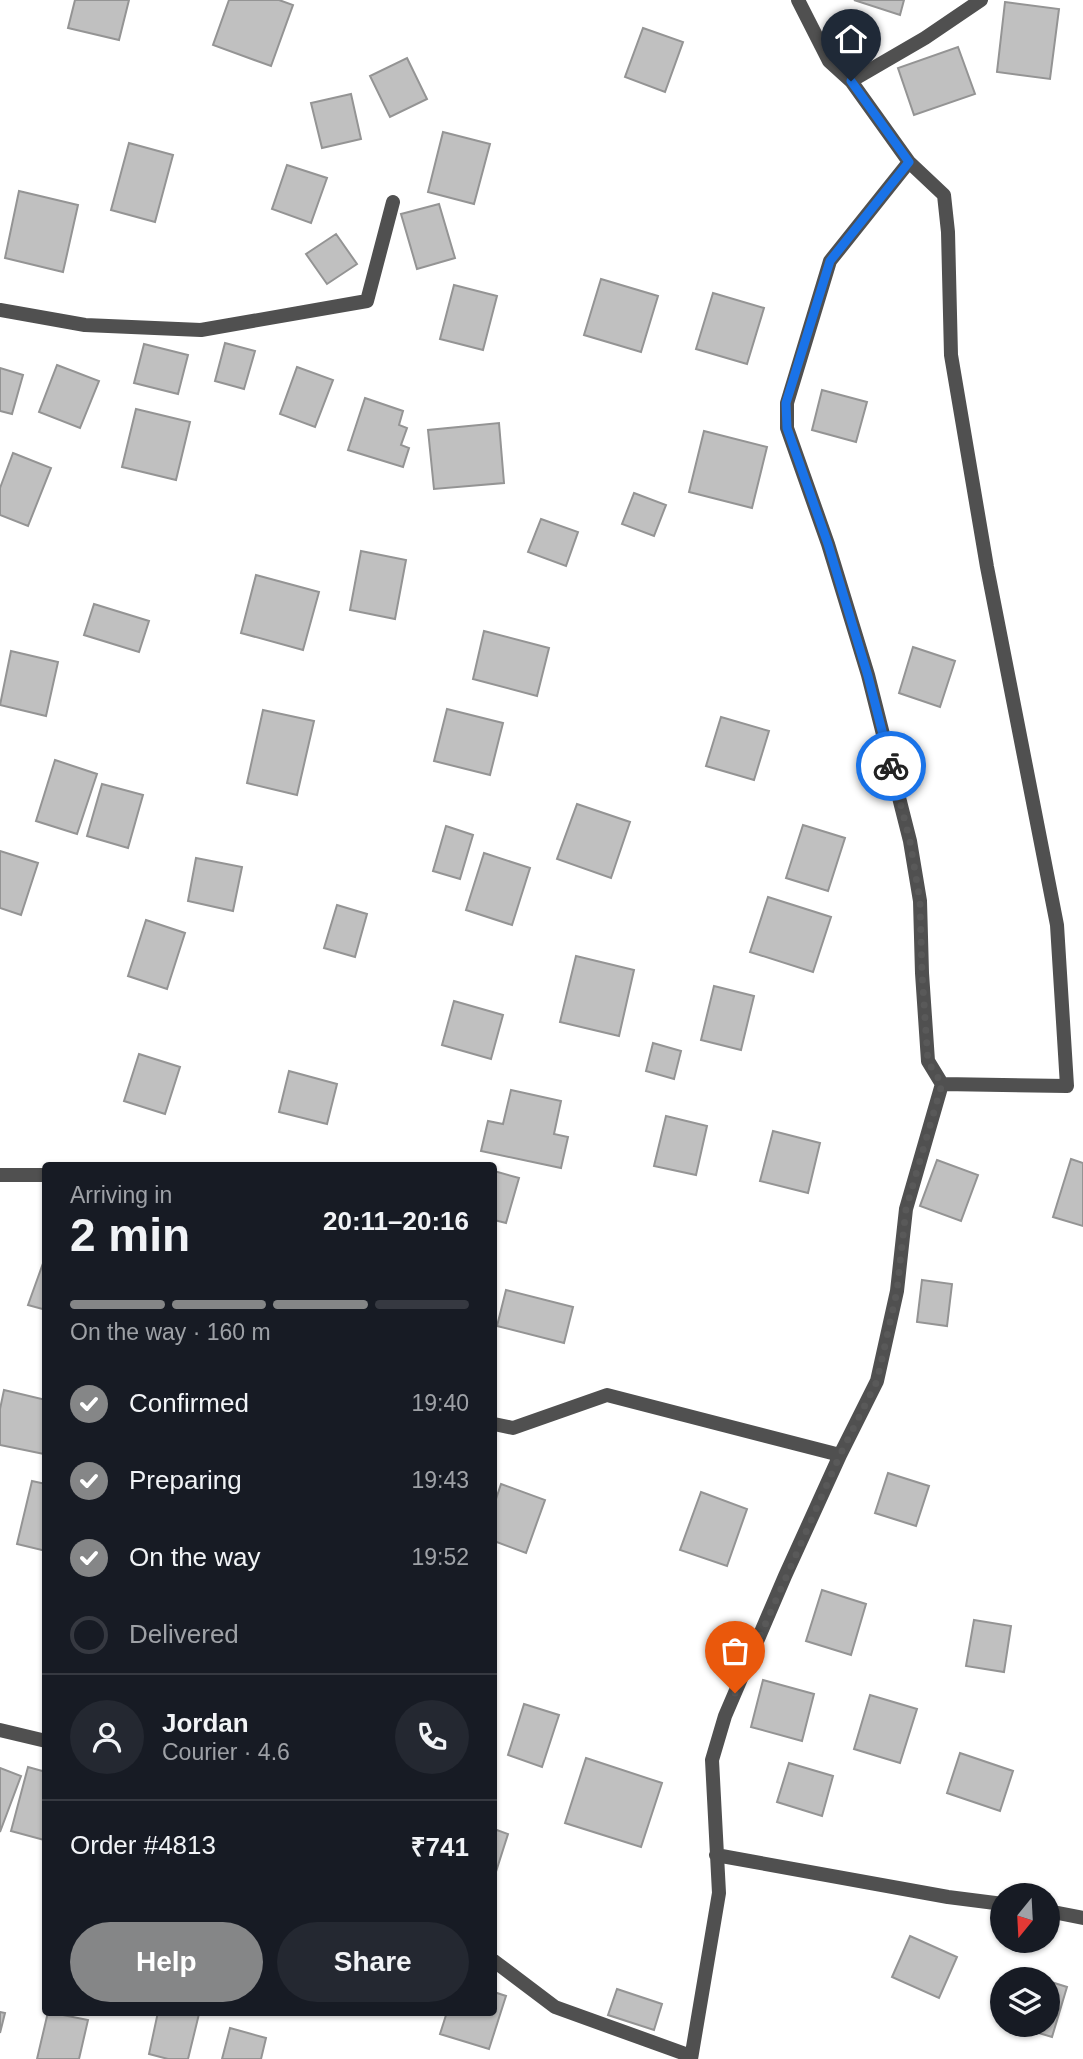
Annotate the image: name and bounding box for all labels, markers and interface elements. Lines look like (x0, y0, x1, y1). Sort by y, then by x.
pin (821, 9, 881, 81)
icon: home (832, 20, 870, 58)
courier (856, 731, 926, 801)
icon: bike (872, 747, 910, 785)
text: Arriving in (70, 1182, 172, 1208)
text: 20:11–20:16 (323, 1206, 469, 1236)
text: 2 min (70, 1209, 190, 1261)
text: On the way · 160 m (70, 1319, 271, 1345)
icon: check (70, 1385, 108, 1423)
text: Confirmed (129, 1388, 249, 1418)
text: 19:40 (411, 1390, 469, 1416)
icon: check (70, 1462, 108, 1500)
text: Preparing (129, 1465, 242, 1495)
text: 19:43 (411, 1467, 469, 1493)
icon: check (70, 1539, 108, 1577)
text: On the way (129, 1542, 261, 1572)
text: 19:52 (411, 1544, 469, 1570)
text: Delivered (129, 1619, 239, 1649)
pin (705, 1621, 765, 1693)
icon: bag (716, 1632, 754, 1670)
button: person (70, 1700, 144, 1774)
button: phone (395, 1700, 469, 1774)
text: Jordan (162, 1708, 249, 1738)
text: Courier · 4.6 (162, 1739, 290, 1765)
text: Order #4813 (70, 1830, 216, 1860)
text: ₹741 (411, 1832, 469, 1862)
north arrow (990, 1883, 1060, 1953)
map controls (990, 1883, 1060, 2037)
button: Help (70, 1922, 263, 2002)
button: Share (277, 1922, 469, 2002)
button: layers (990, 1967, 1060, 2037)

